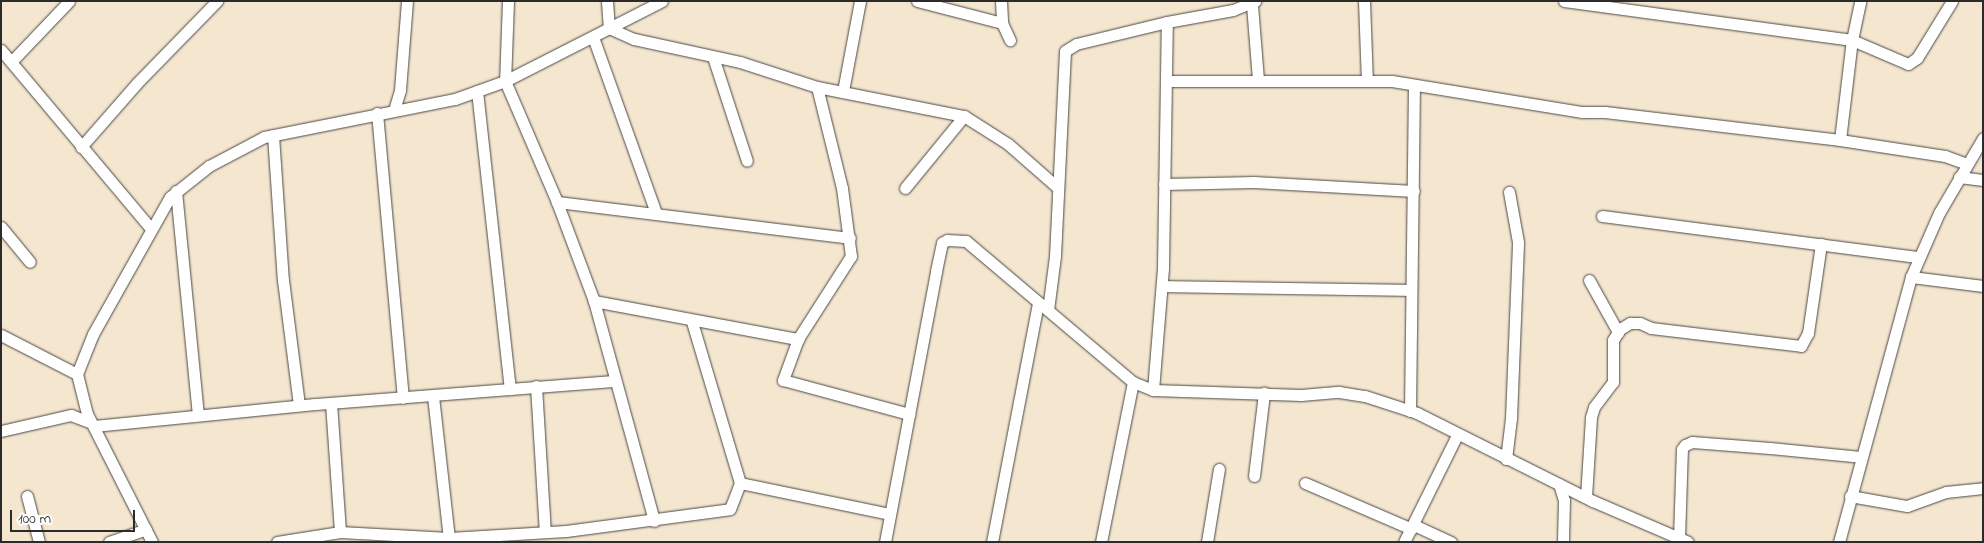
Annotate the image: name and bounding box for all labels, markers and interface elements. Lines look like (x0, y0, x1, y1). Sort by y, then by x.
scale bar (12, 500, 138, 532)
text: 100 m (18, 508, 51, 530)

